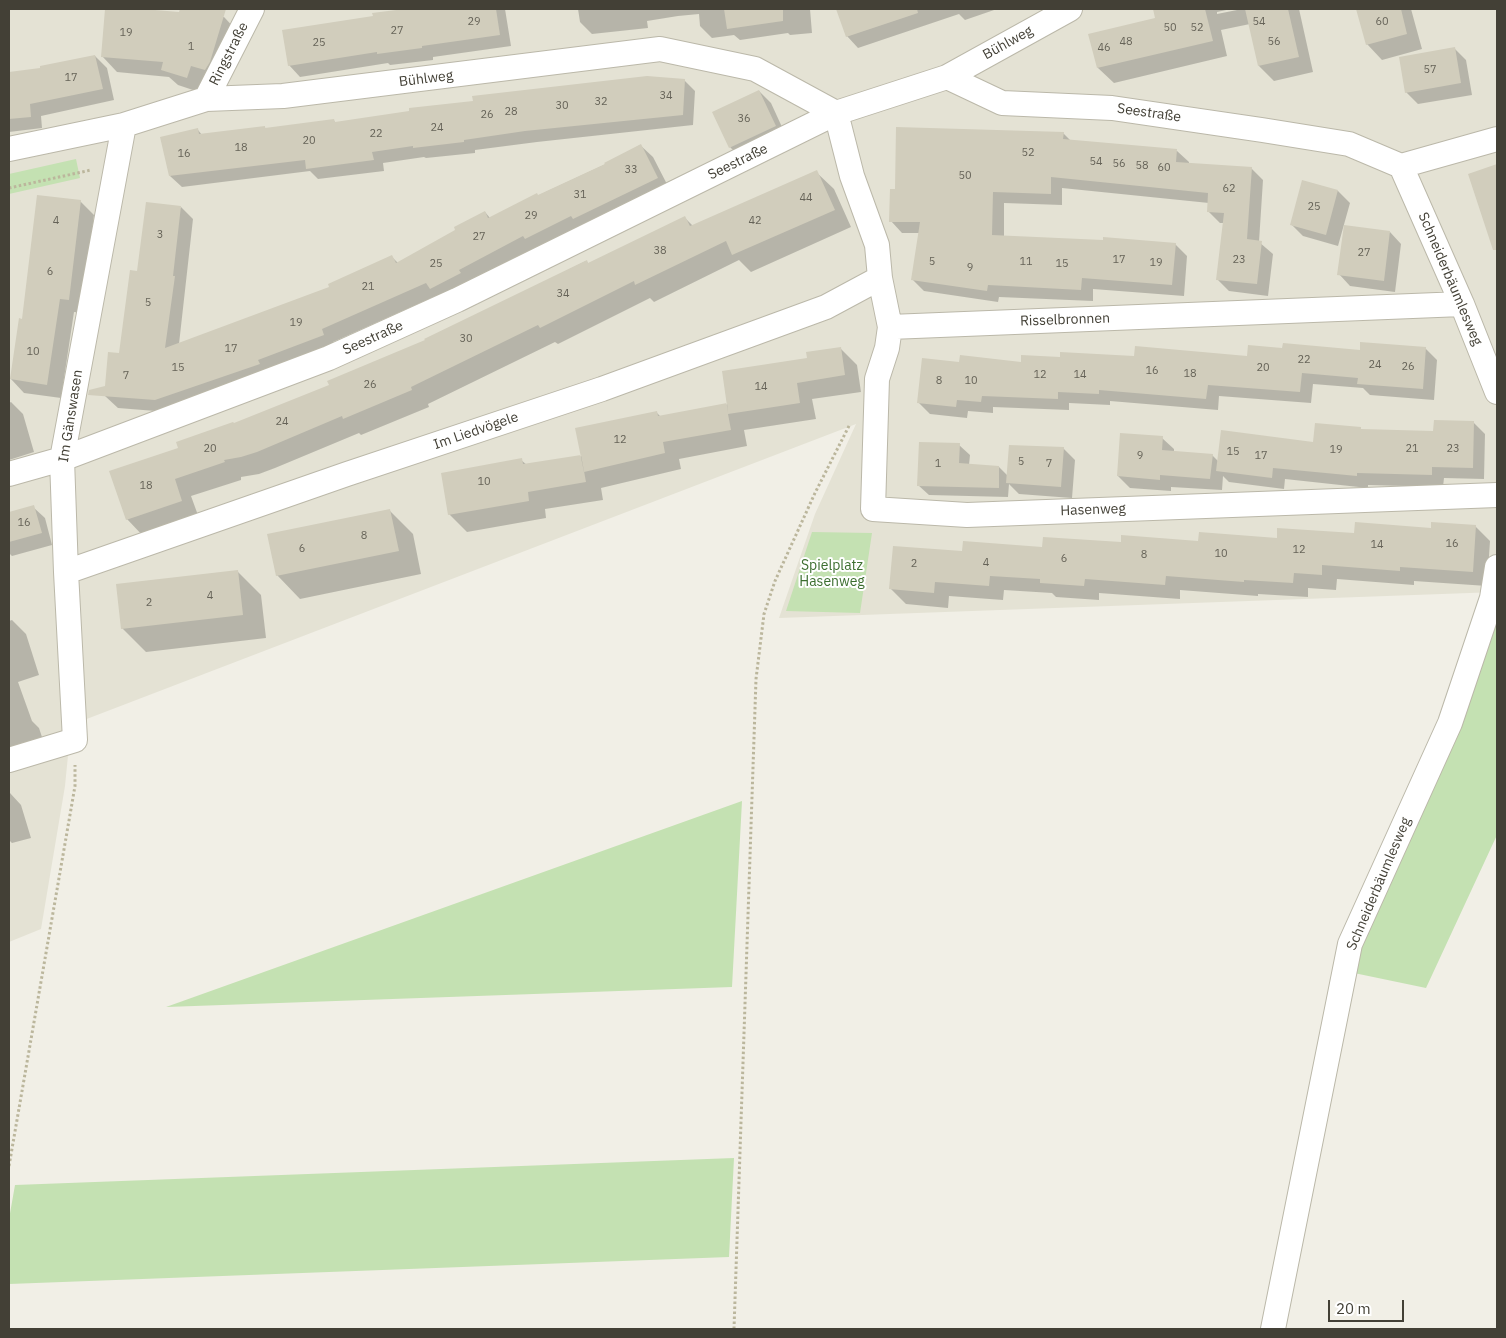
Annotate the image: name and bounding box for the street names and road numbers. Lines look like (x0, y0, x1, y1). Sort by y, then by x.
street label: Ringstraße (206, 20, 252, 88)
street label: Bühlweg (980, 22, 1036, 64)
street label: Bühlweg (398, 67, 454, 91)
street label: Seestraße (1116, 100, 1182, 126)
street label: Seestraße (705, 140, 771, 184)
street label: Schneiderbäumlesweg (1414, 210, 1486, 348)
street label: Risselbronnen (1020, 310, 1110, 330)
street label: Seestraße (340, 317, 406, 359)
street label: Im Gänswasen (55, 368, 87, 464)
street label: Im Liedvögele (431, 409, 521, 453)
street label: Hasenweg (1060, 500, 1126, 520)
street label: Schneiderbäumlesweg (1343, 815, 1415, 953)

